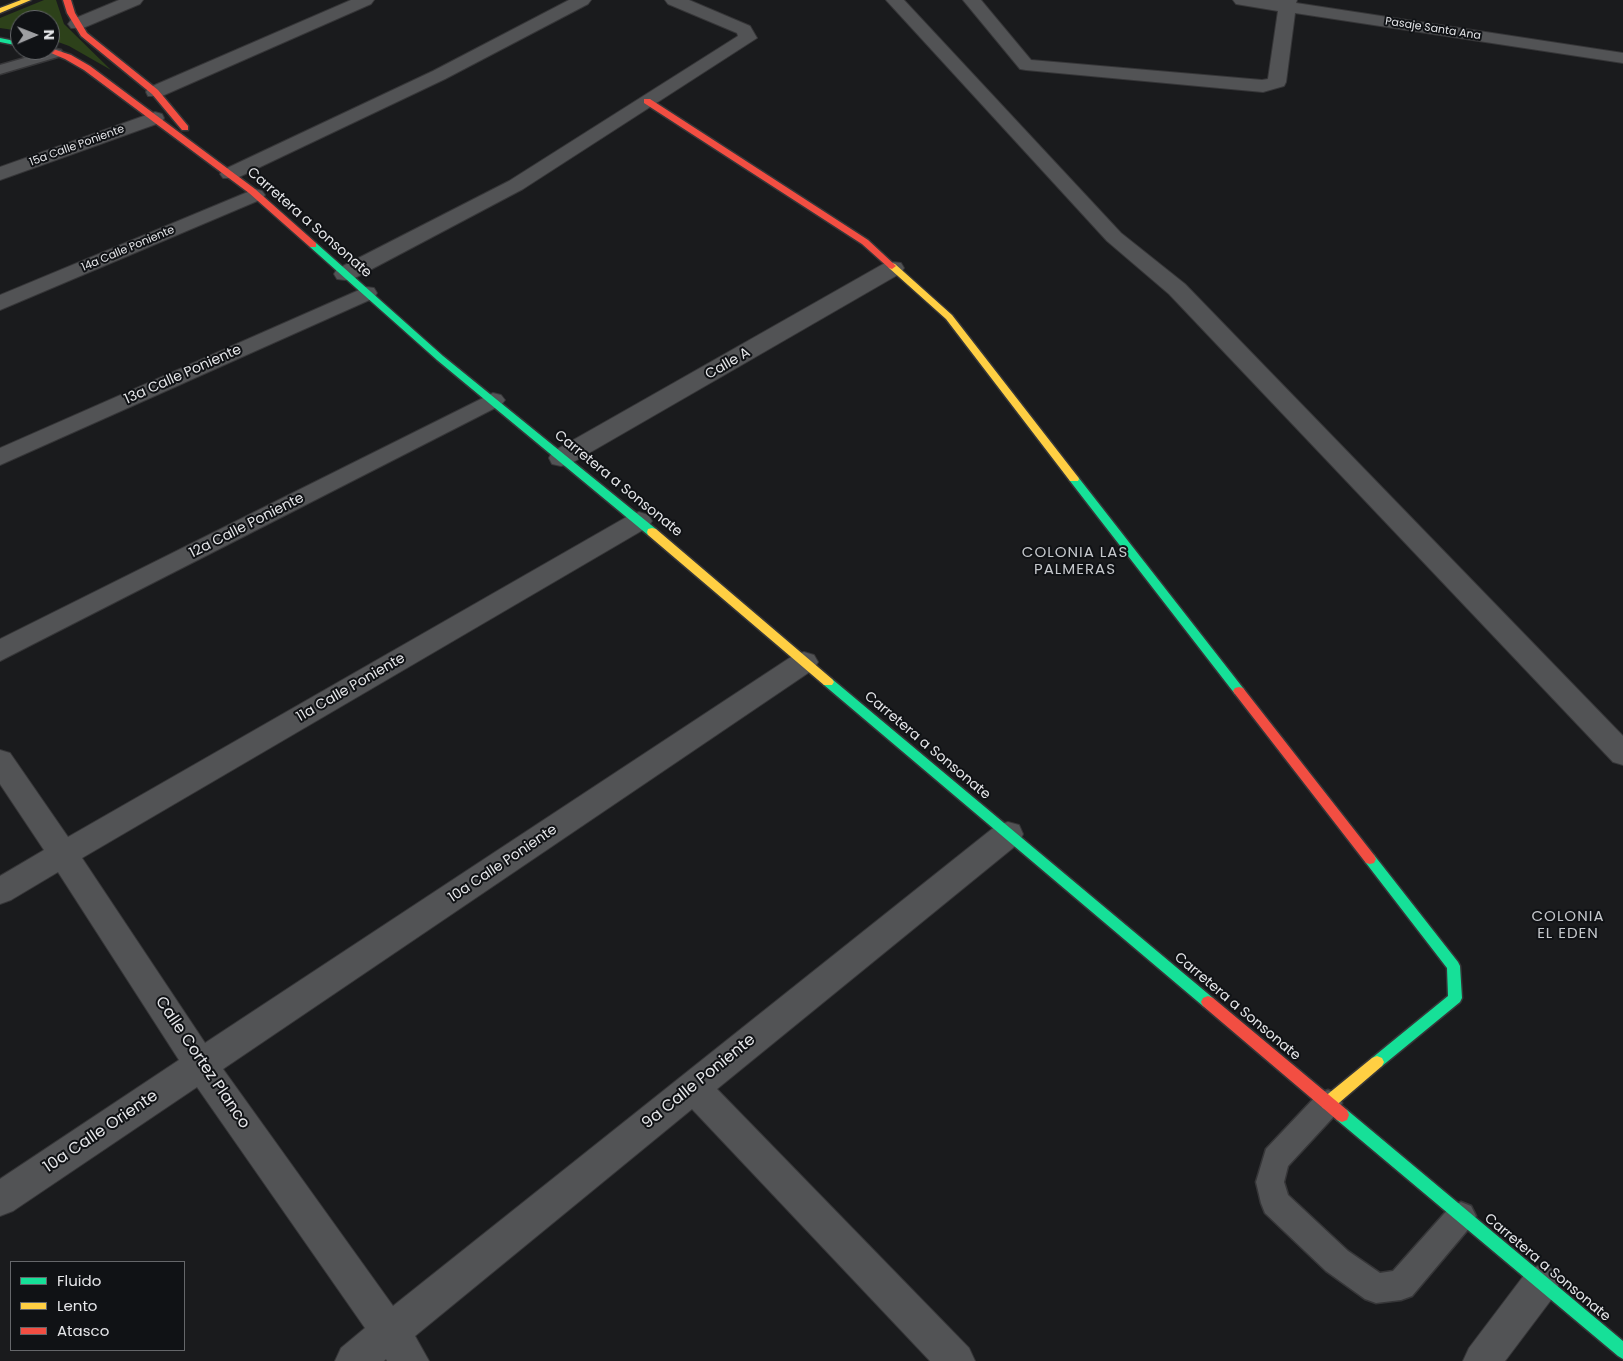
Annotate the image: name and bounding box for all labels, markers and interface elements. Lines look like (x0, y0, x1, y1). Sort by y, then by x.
north arrow (10, 10, 60, 60)
street label: Pasaje Santa Ana (1384, 15, 1482, 43)
text: N (39, 29, 59, 40)
street label: 15a Calle Poniente (28, 123, 126, 169)
street label: Carretera a Sonsonate (243, 164, 375, 282)
street label: 14a Calle Poniente (80, 223, 176, 275)
street label: 13a Calle Poniente (122, 342, 244, 408)
street label: Calle A (703, 344, 753, 384)
street label: Carretera a Sonsonate (551, 427, 685, 541)
street label: 12a Calle Poniente (187, 490, 307, 562)
district label: COLONIA LAS PALMERAS (1020, 544, 1130, 579)
street label: 11a Calle Poniente (294, 650, 408, 726)
street label: Carretera a Sonsonate (861, 688, 993, 804)
street label: 10a Calle Poniente (446, 822, 560, 906)
district label: COLONIA EL EDEN (1531, 908, 1605, 943)
street label: Carretera a Sonsonate (1171, 949, 1303, 1065)
street label: Calle Cortez Planco (151, 993, 253, 1133)
street label: 9a Calle Poniente (639, 1030, 759, 1134)
street label: 10a Calle Oriente (40, 1087, 162, 1177)
street label: Carretera a Sonsonate (1481, 1210, 1613, 1326)
legend (10, 1261, 185, 1351)
text: Fluido (57, 1270, 101, 1291)
text: Lento (57, 1295, 97, 1316)
text: Atasco (57, 1320, 109, 1341)

